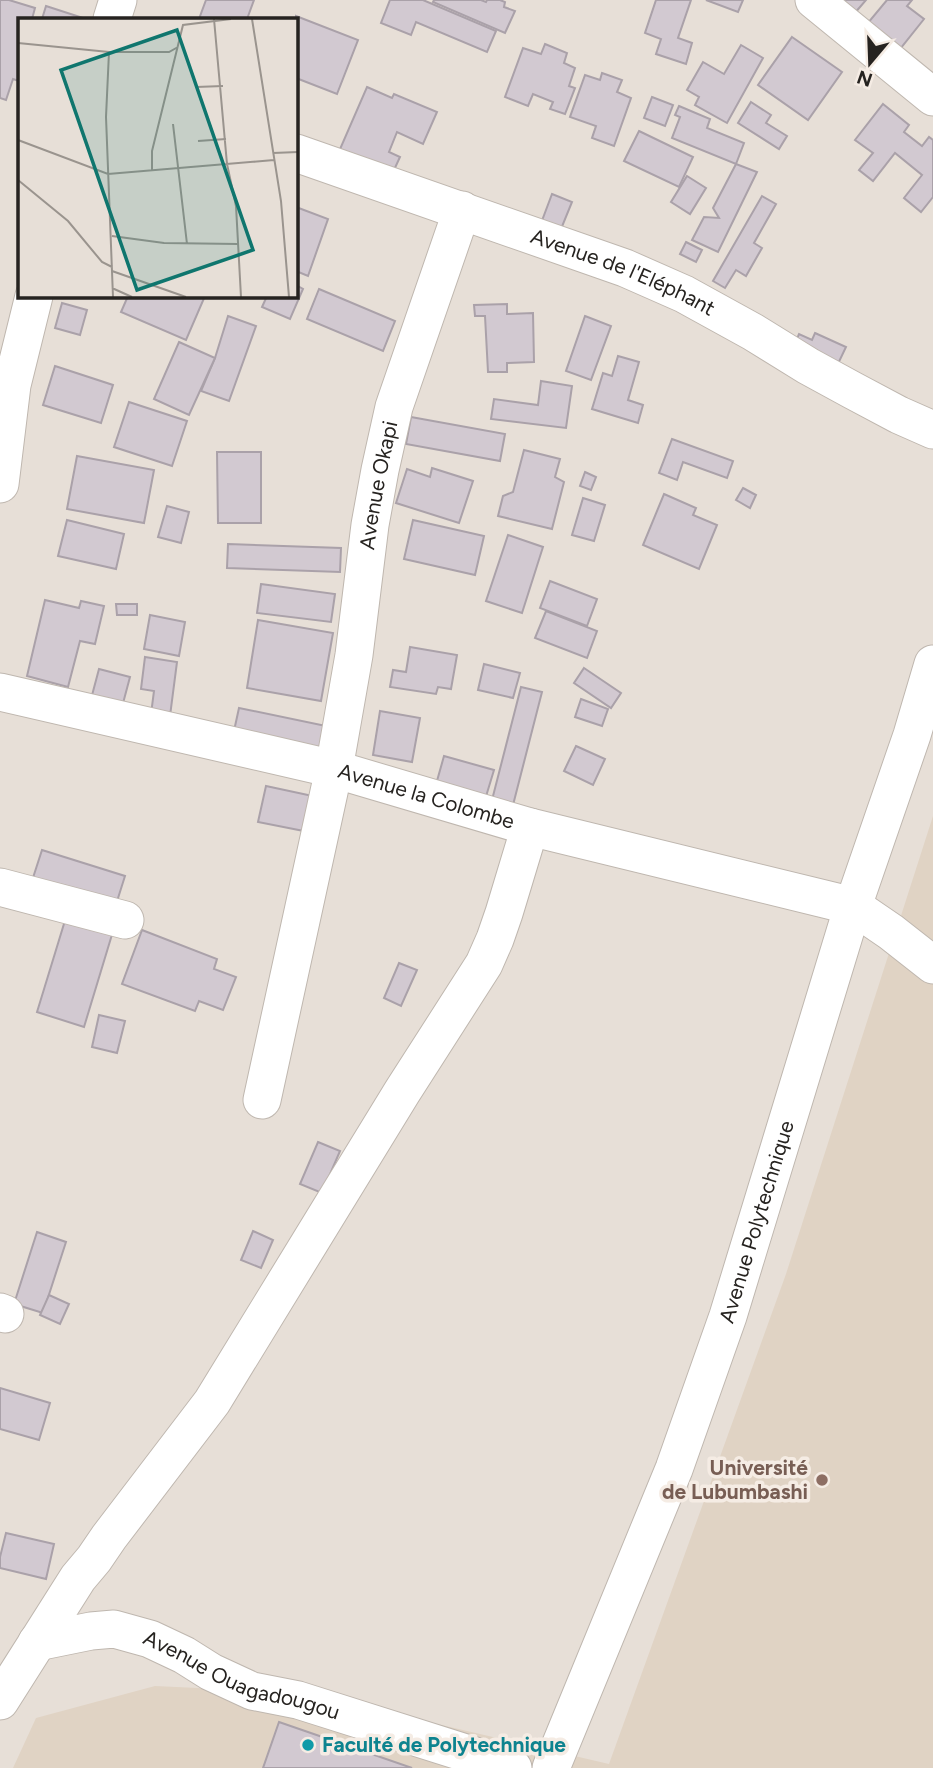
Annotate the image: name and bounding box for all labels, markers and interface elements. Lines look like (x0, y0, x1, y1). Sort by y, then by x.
inset map (18, 18, 298, 298)
north arrow (835, 28, 905, 98)
text: N (854, 65, 875, 92)
street label: Avenue de l'Eléphant (528, 223, 720, 321)
street label: Avenue Okapi (354, 418, 403, 551)
street label: Avenue la Colombe (335, 758, 518, 834)
street label: Avenue Polytechnique (714, 1117, 799, 1326)
place label: Université de Lubumbashi (662, 1455, 808, 1504)
marker: Université de Lubumbashi (814, 1472, 830, 1488)
street label: Avenue Ouagadougou (140, 1625, 343, 1724)
place label: Faculté de Polytechnique (322, 1732, 566, 1757)
marker: Faculté de Polytechnique (300, 1737, 316, 1753)

